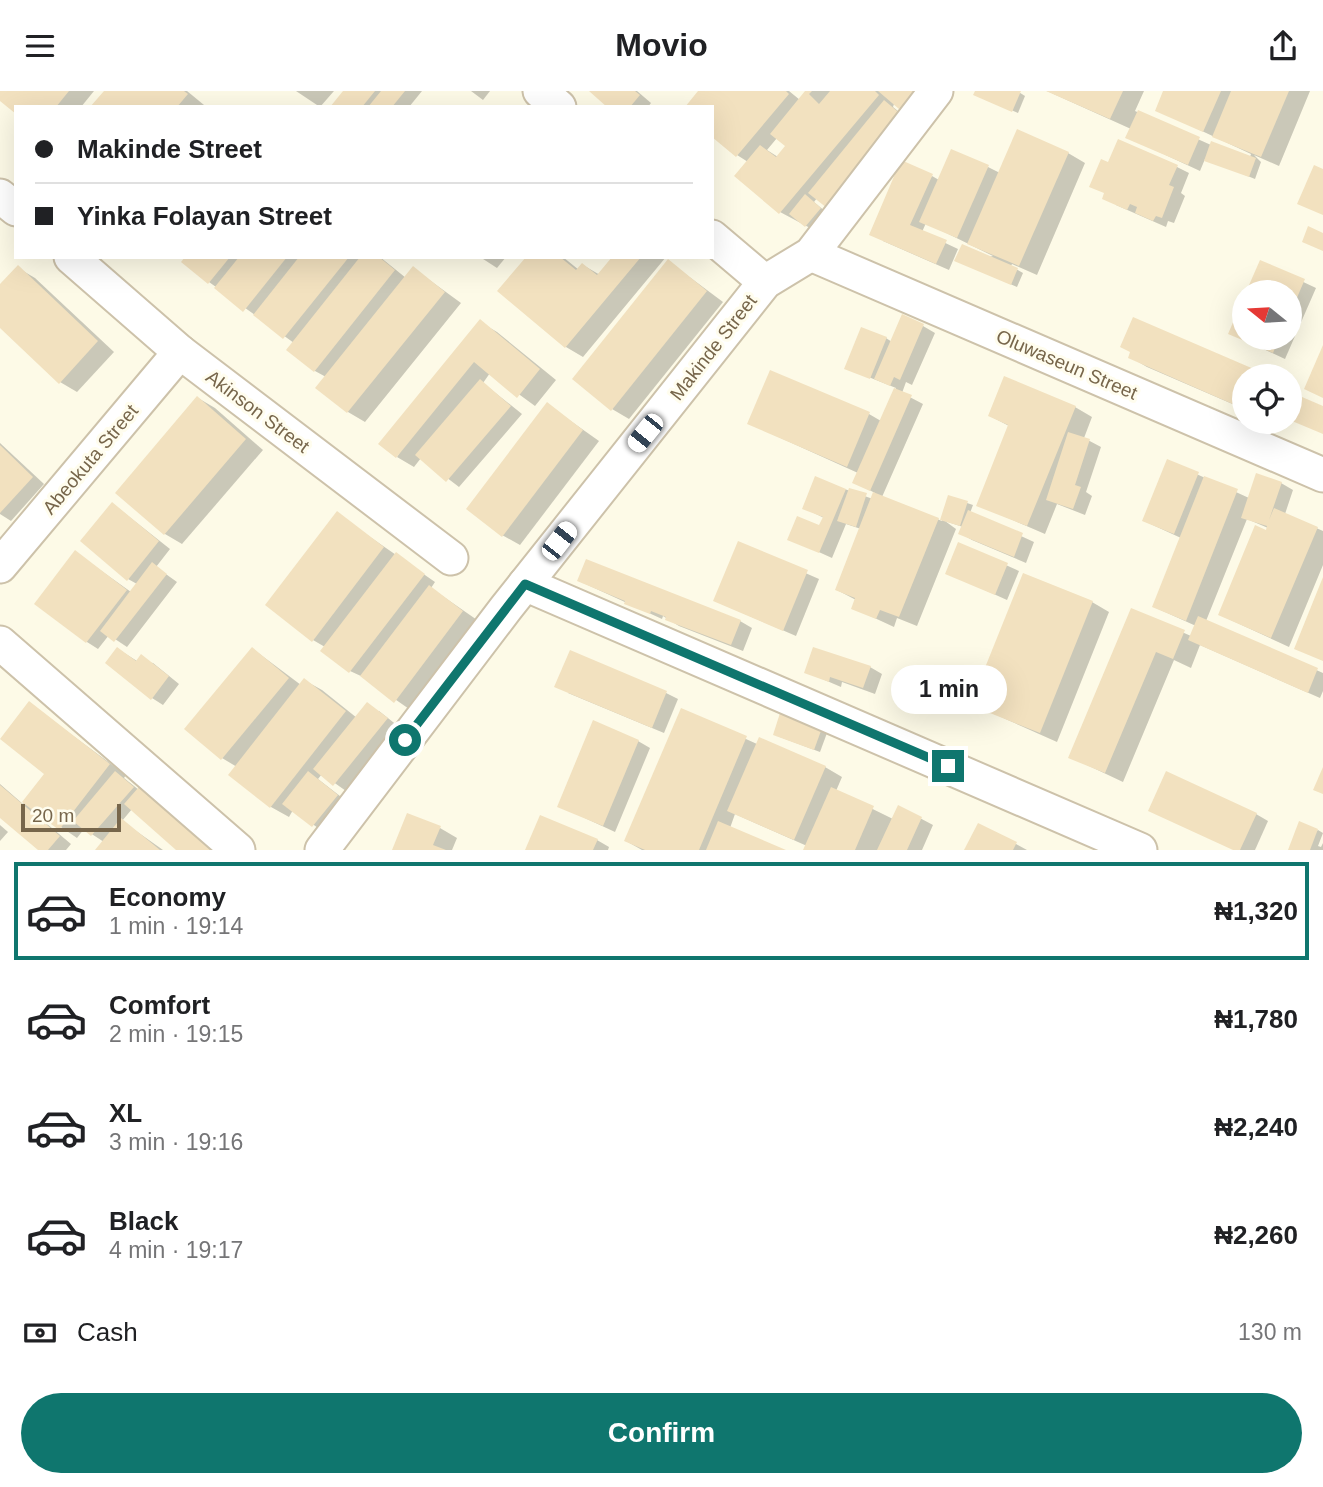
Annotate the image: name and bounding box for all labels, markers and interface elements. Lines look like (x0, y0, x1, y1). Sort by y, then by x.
icon: menu (21, 27, 59, 65)
text: Movio (615, 27, 708, 63)
icon: share (1264, 27, 1302, 65)
text: Makinde Street (77, 134, 262, 164)
text: Yinka Folayan Street (77, 201, 332, 231)
north arrow (1232, 280, 1302, 350)
map controls (1232, 280, 1302, 434)
street label: Makinde Street (666, 290, 761, 404)
street label: Oluwaseun Street (993, 325, 1141, 404)
button: locate (1232, 364, 1302, 434)
street label: Akinson Street (202, 366, 314, 457)
street label: Abeokuta Street (39, 400, 143, 518)
car (624, 410, 667, 456)
car (538, 518, 581, 564)
callout: 1 min (890, 665, 1006, 713)
text: 1 min (919, 676, 979, 702)
route start (389, 724, 421, 756)
route end (932, 750, 964, 782)
scale bar (21, 801, 121, 833)
text: 20 m (32, 805, 74, 826)
icon: car (25, 880, 88, 943)
text: Economy (109, 882, 226, 912)
text: ₦1,320 (1214, 896, 1298, 926)
text: 1 min · 19:14 (109, 913, 243, 939)
icon: car (25, 988, 88, 1051)
text: Comfort (109, 990, 210, 1020)
text: ₦1,780 (1214, 1004, 1298, 1034)
text: 2 min · 19:15 (109, 1021, 243, 1047)
icon: car (25, 1096, 88, 1159)
text: XL (109, 1098, 142, 1128)
text: ₦2,240 (1214, 1112, 1298, 1142)
text: 3 min · 19:16 (109, 1129, 243, 1155)
icon: car (25, 1204, 88, 1267)
text: Black (109, 1206, 178, 1236)
text: ₦2,260 (1214, 1220, 1298, 1250)
text: 4 min · 19:17 (109, 1237, 243, 1263)
icon: cash (21, 1314, 59, 1352)
text: Cash (77, 1317, 138, 1347)
text: 130 m (1238, 1319, 1302, 1345)
button: Confirm (21, 1393, 1302, 1473)

